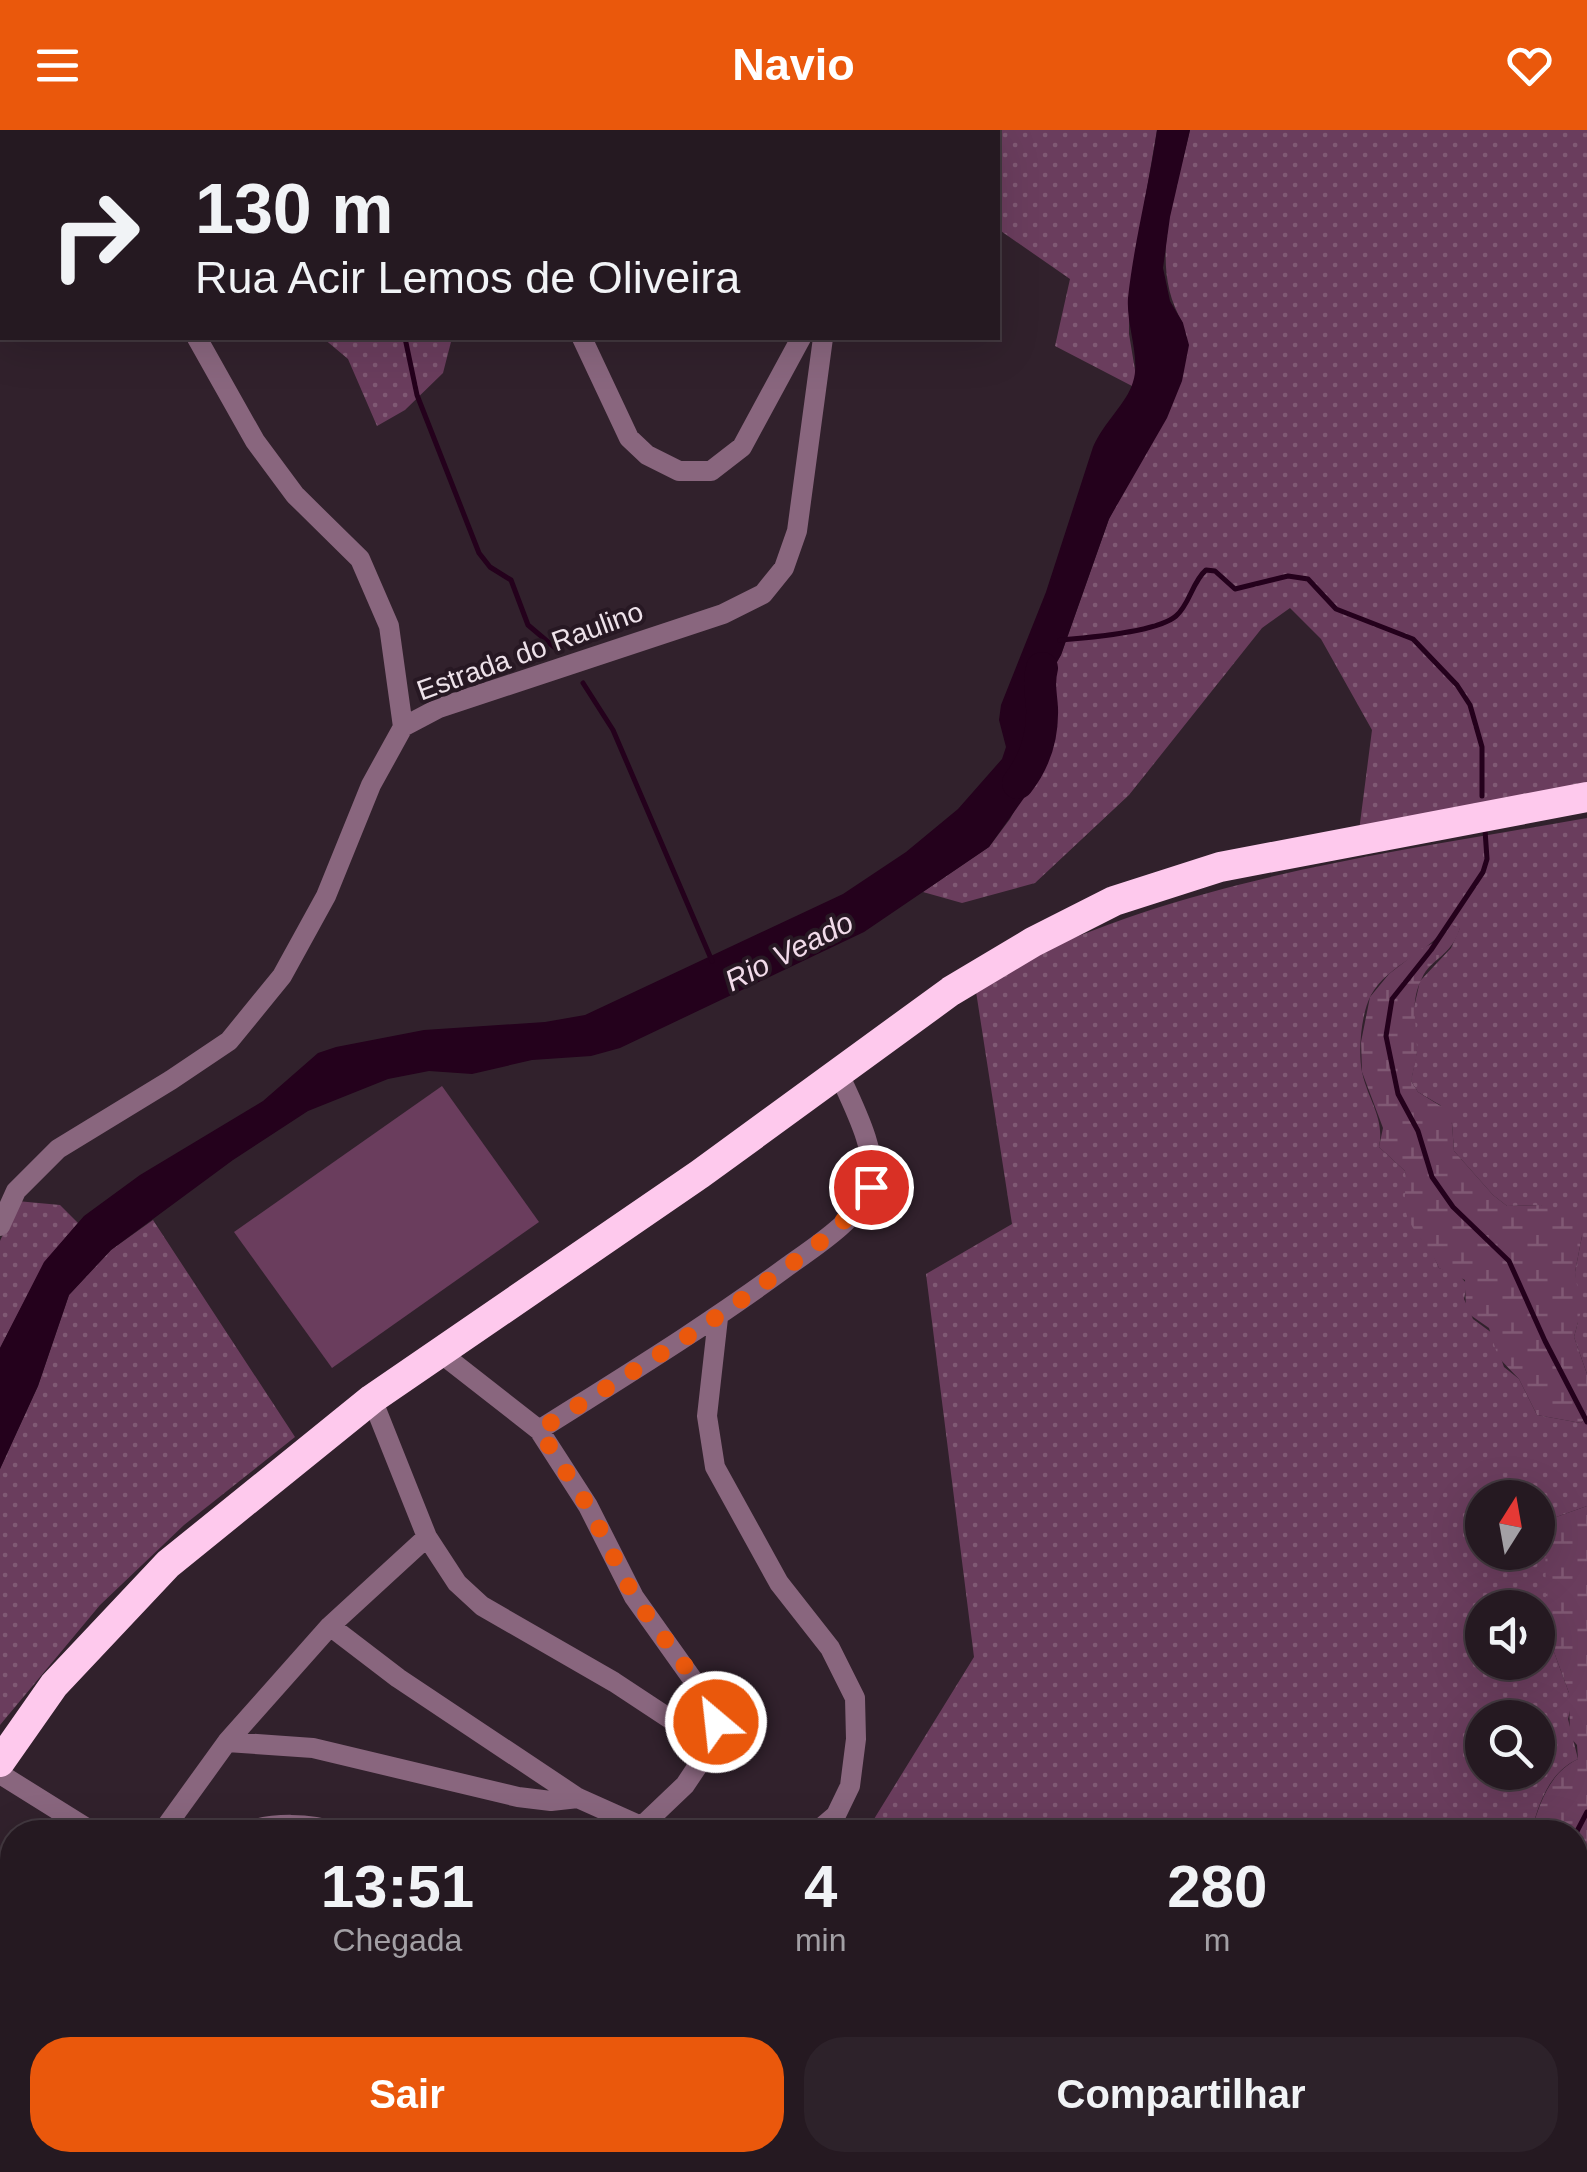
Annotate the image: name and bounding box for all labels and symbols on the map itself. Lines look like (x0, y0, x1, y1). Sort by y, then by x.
street label: Estrada do Raulino (413, 596, 647, 706)
water label: Rio Veado (720, 905, 858, 997)
pin (829, 1145, 914, 1230)
north arrow (1465, 1480, 1555, 1570)
position arrow (664, 1670, 768, 1774)

